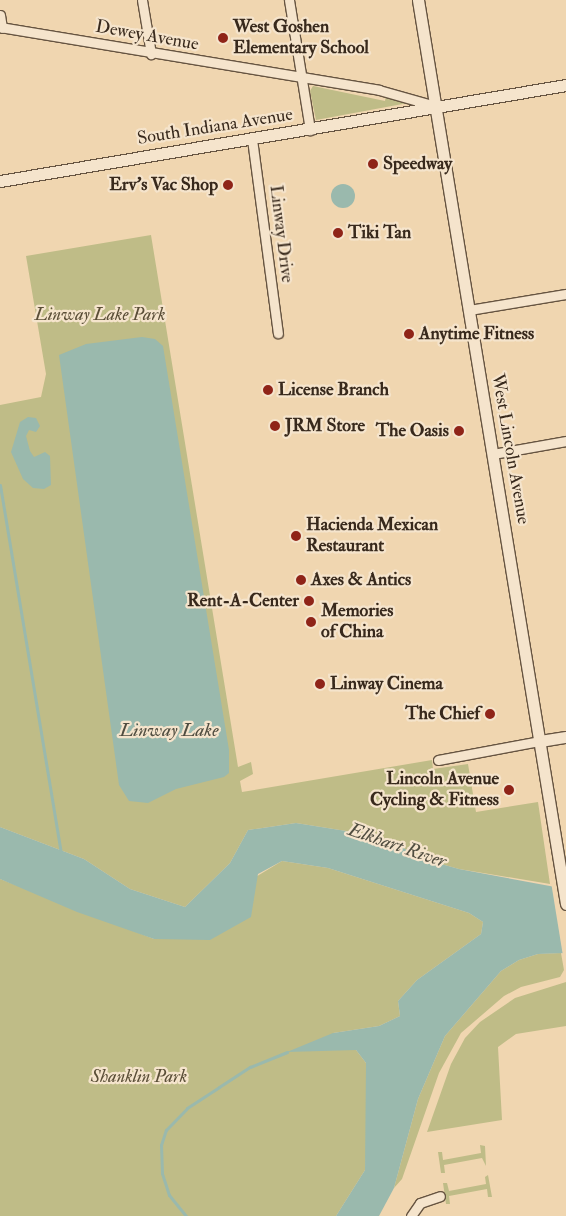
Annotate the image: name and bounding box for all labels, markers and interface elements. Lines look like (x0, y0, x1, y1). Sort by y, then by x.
street label: Dewey Avenue (94, 16, 200, 56)
place label: West Goshen Elementary School (233, 17, 369, 59)
marker: West Goshen Elementary School (217, 32, 229, 44)
street label: South Indiana Avenue (136, 104, 294, 150)
place label: Speedway (383, 153, 452, 175)
marker: Speedway (367, 158, 379, 170)
place label: Erv's Vac Shop (109, 174, 218, 196)
marker: Erv's Vac Shop (222, 179, 234, 191)
street label: Linway Drive (264, 184, 298, 284)
place label: Tiki Tan (348, 222, 411, 244)
marker: Tiki Tan (332, 227, 344, 239)
park label: Linway Lake Park (35, 304, 165, 326)
place label: Anytime Fitness (419, 323, 534, 345)
marker: Anytime Fitness (403, 328, 415, 340)
street label: West Lincoln Avenue (486, 372, 534, 526)
place label: License Branch (278, 379, 389, 401)
marker: License Branch (262, 384, 274, 396)
place label: JRM Store (285, 415, 365, 437)
marker: JRM Store (269, 420, 281, 432)
place label: The Oasis (376, 420, 449, 442)
marker: The Oasis (453, 425, 465, 437)
place label: Hacienda Mexican Restaurant (306, 515, 438, 558)
marker: Hacienda Mexican Restaurant (290, 530, 302, 542)
place label: Axes & Antics (311, 569, 411, 591)
marker: Axes & Antics (295, 574, 307, 586)
place label: Rent-A-Center (187, 590, 299, 612)
marker: Rent-A-Center (303, 595, 315, 607)
place label: Memories of China (321, 601, 393, 644)
marker: Memories of China (305, 616, 317, 628)
place label: Linway Cinema (330, 673, 443, 695)
marker: Linway Cinema (314, 678, 326, 690)
place label: The Chief (405, 703, 480, 725)
marker: The Chief (484, 708, 496, 720)
water label: Linway Lake (119, 720, 219, 742)
place label: Lincoln Avenue Cycling & Fitness (370, 769, 499, 812)
marker: Lincoln Avenue Cycling & Fitness (503, 784, 515, 796)
water label: Elkhart River (345, 819, 449, 873)
park label: Shanklin Park (91, 1066, 187, 1088)

